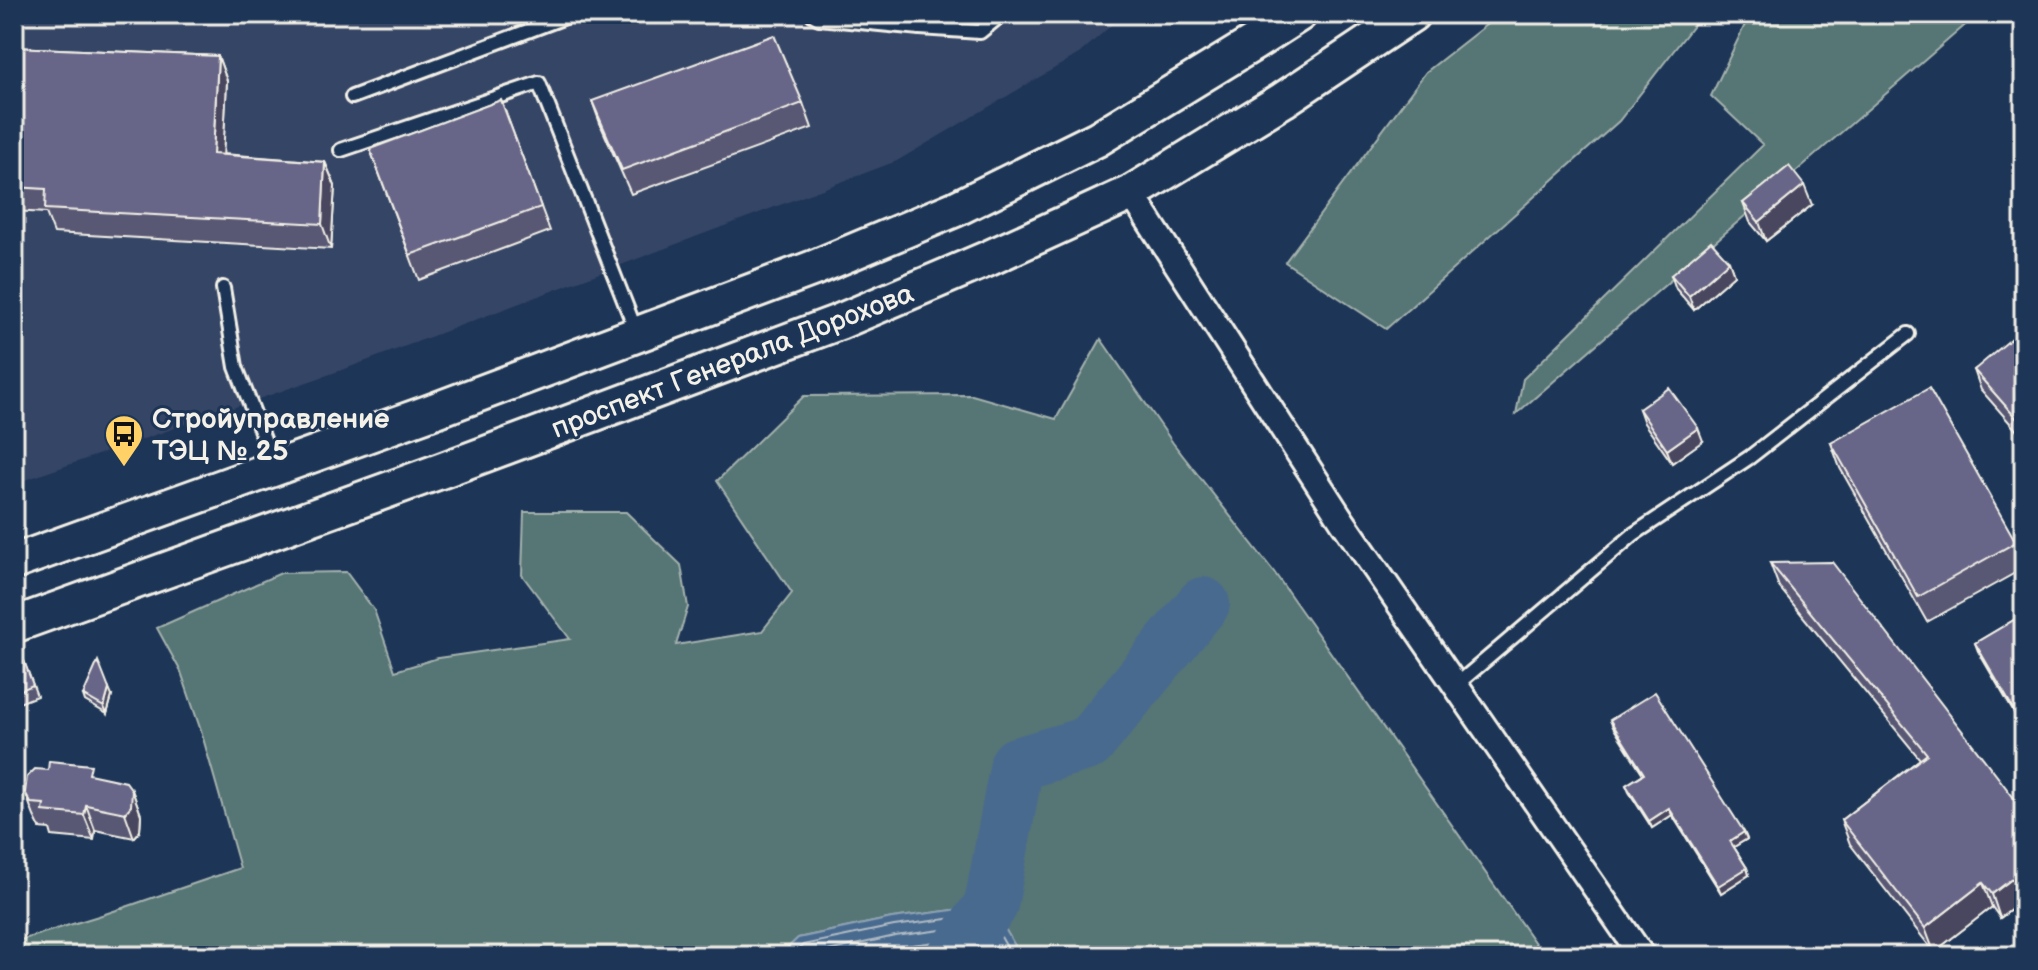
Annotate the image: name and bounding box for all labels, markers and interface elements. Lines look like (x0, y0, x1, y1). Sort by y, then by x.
street label: проспект Генерала Дорохова (547, 277, 919, 446)
place label: Стройуправление ТЭЦ № 25 (152, 403, 390, 468)
bus stop icon: Стройуправление ТЭЦ № 25 (103, 413, 145, 468)

